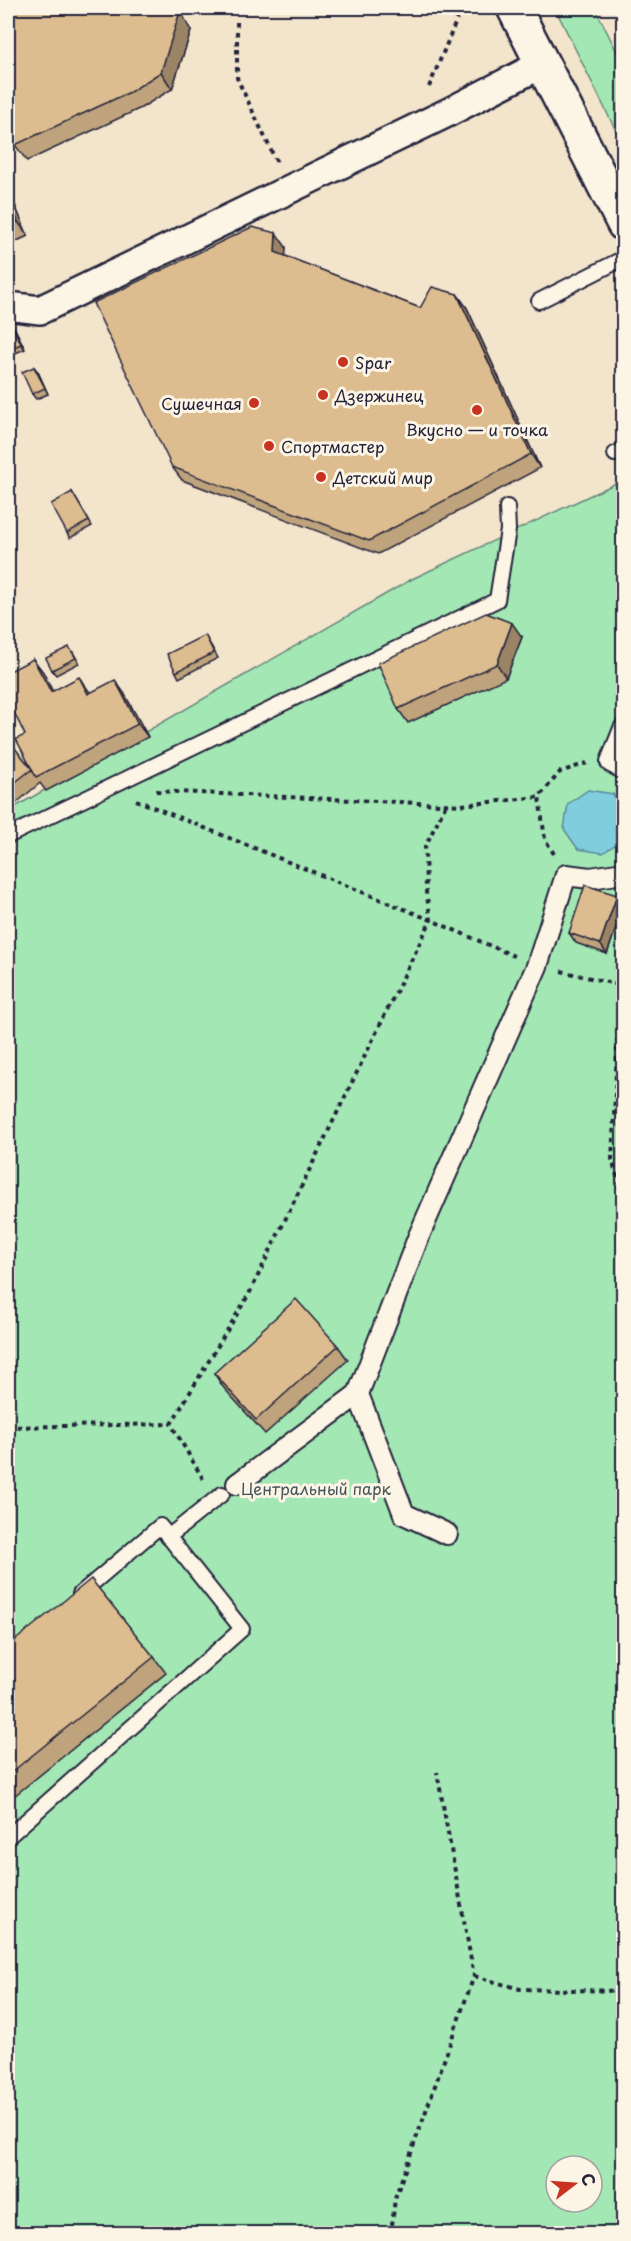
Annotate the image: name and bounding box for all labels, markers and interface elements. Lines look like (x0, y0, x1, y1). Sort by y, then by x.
place label: Spar (355, 350, 392, 374)
marker: Spar (336, 355, 350, 369)
place label: Дзержинец (334, 383, 423, 407)
marker: Дзержинец (316, 388, 330, 402)
place label: Сушечная (161, 391, 242, 415)
marker: Сушечная (247, 396, 261, 410)
marker: Вкусно — и точка (470, 403, 484, 417)
place label: Вкусно — и точка (406, 417, 548, 441)
place label: Спортмастер (281, 434, 384, 458)
marker: Спортмастер (262, 439, 276, 453)
place label: Детский мир (332, 465, 433, 489)
marker: Детский мир (314, 470, 328, 484)
park label: Центральный парк (241, 1476, 392, 1500)
north arrow (544, 2154, 604, 2214)
text: С (576, 2170, 603, 2189)

